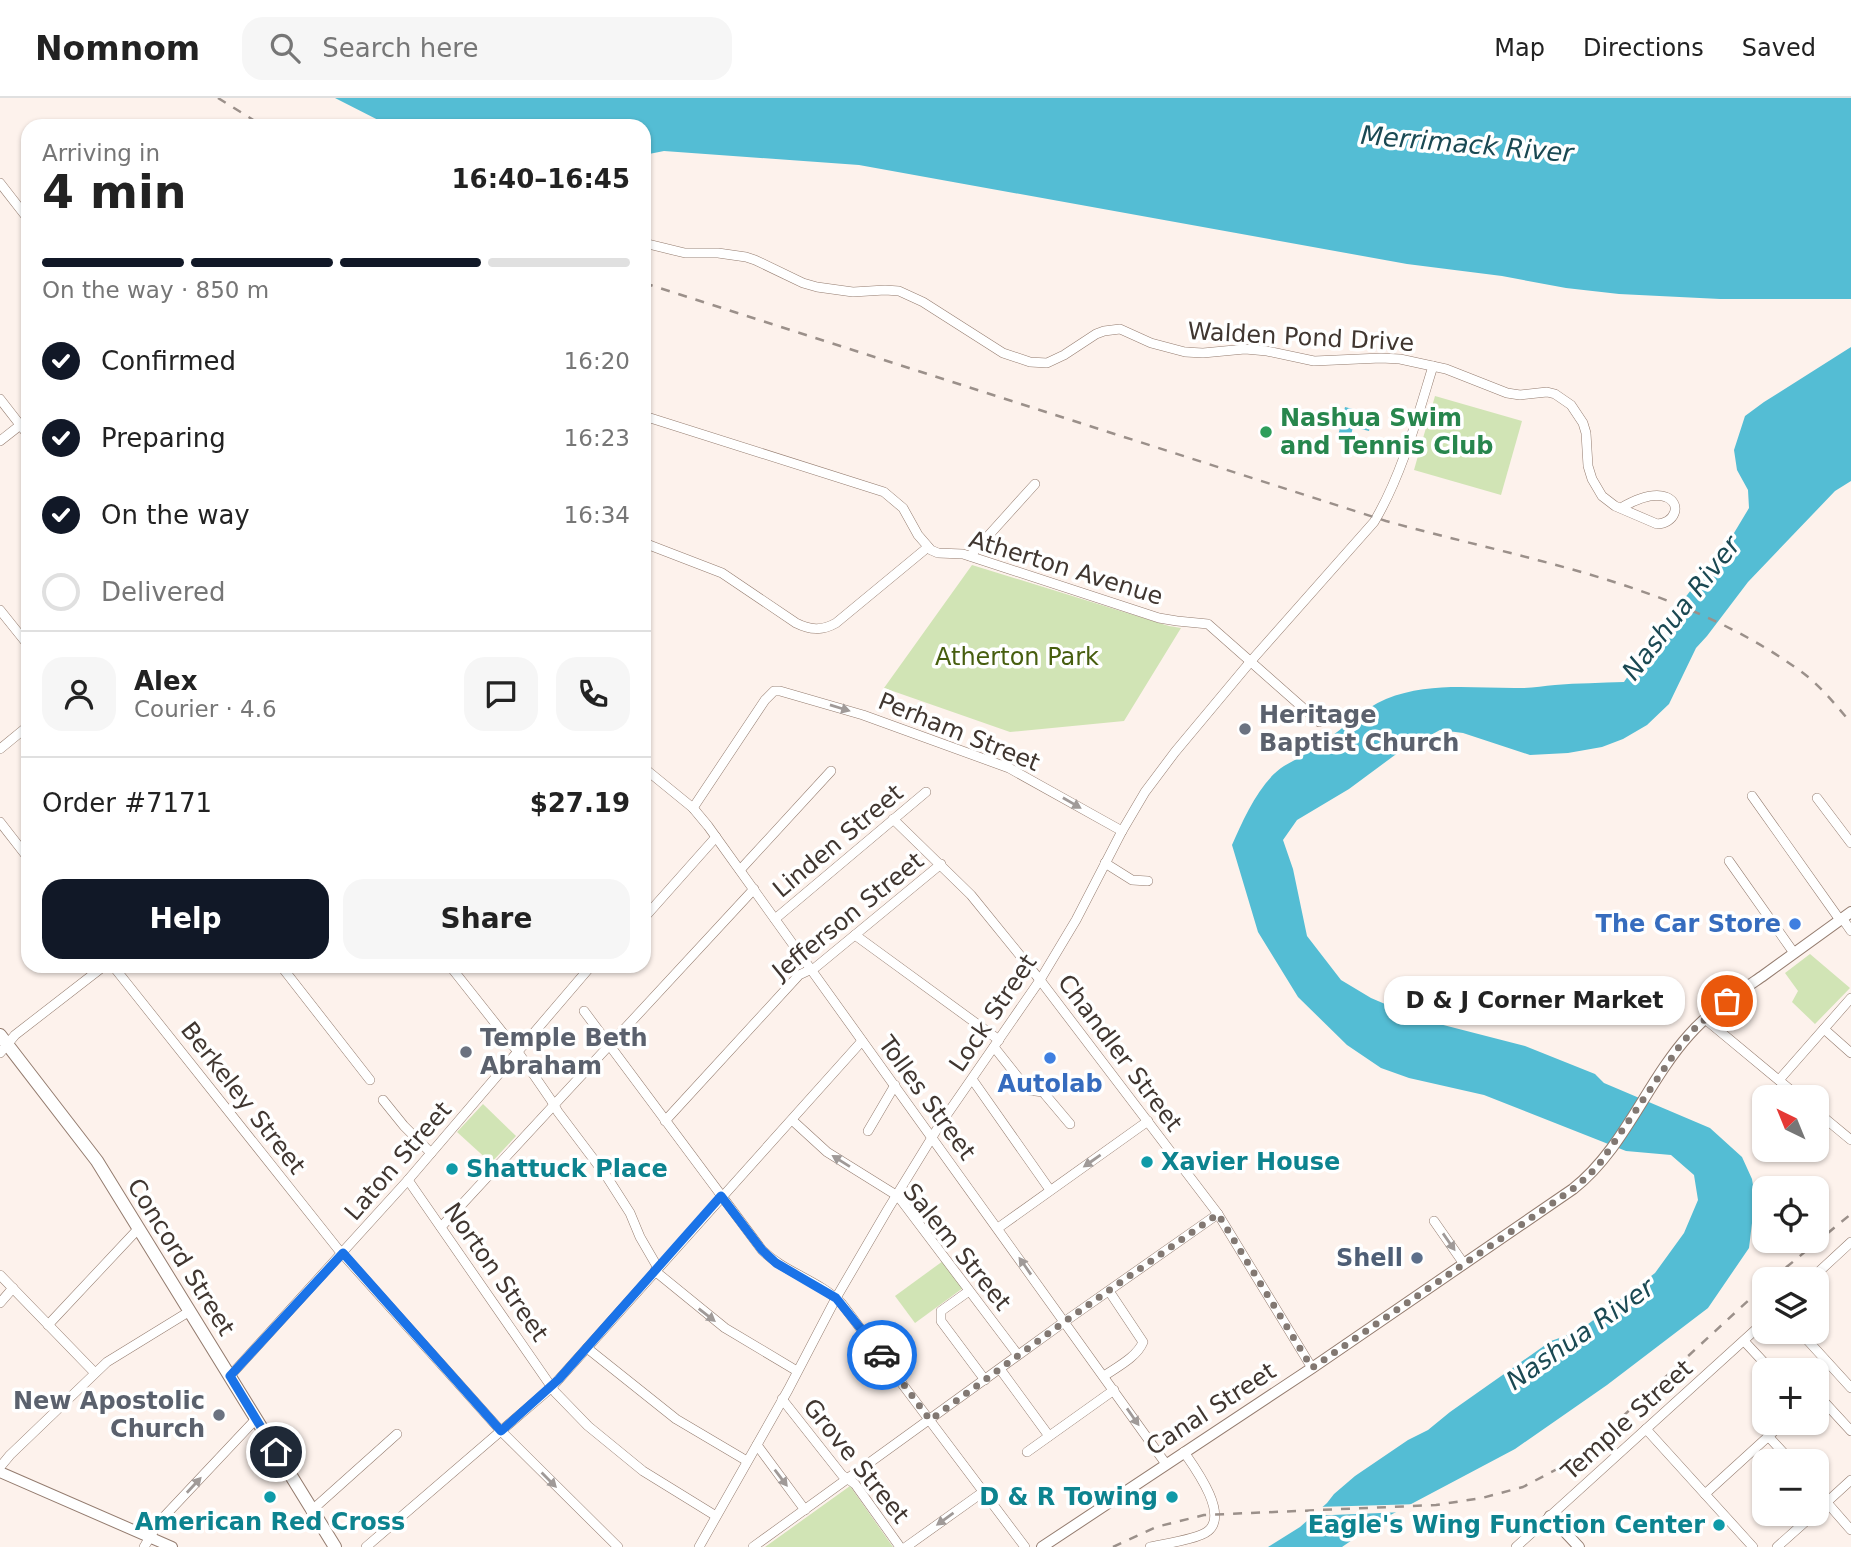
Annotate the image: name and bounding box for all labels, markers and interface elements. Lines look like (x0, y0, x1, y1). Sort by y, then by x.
search box (242, 17, 732, 80)
text: Nomnom (35, 29, 200, 68)
icon: search (266, 29, 304, 67)
text: Search here (322, 33, 478, 63)
text: Map (1494, 34, 1545, 62)
text: Directions (1583, 34, 1704, 62)
text: Saved (1742, 34, 1816, 62)
water label: Merrimack River (1359, 120, 1577, 168)
text: Arriving in (42, 140, 160, 166)
text: 16:40–16:45 (451, 164, 630, 194)
text: 4 min (42, 165, 186, 219)
text: On the way · 850 m (42, 277, 269, 303)
street label: Walden Pond Drive (1187, 317, 1415, 357)
icon: check (42, 342, 80, 380)
text: Confirmed (101, 346, 236, 376)
text: 16:20 (564, 348, 630, 374)
place label: Nashua Swim and Tennis Club (1280, 404, 1493, 460)
icon: check (42, 419, 80, 457)
text: Preparing (101, 423, 226, 453)
marker: Nashua Swim and Tennis Club (1258, 424, 1274, 440)
text: 16:23 (564, 425, 630, 451)
icon: check (42, 496, 80, 534)
text: On the way (101, 500, 250, 530)
text: 16:34 (564, 502, 630, 528)
street label: Atherton Avenue (966, 525, 1166, 611)
water label: Nashua River (1616, 529, 1748, 686)
text: Delivered (101, 577, 225, 607)
park label: Atherton Park (935, 643, 1099, 671)
button: person (42, 657, 116, 731)
button: chat (464, 657, 538, 731)
button: phone (556, 657, 630, 731)
text: Alex (134, 666, 197, 696)
street label: Perham Street (874, 687, 1044, 777)
text: Courier · 4.6 (134, 696, 277, 722)
place label: Heritage Baptist Church (1259, 701, 1459, 757)
one-way arrow (829, 703, 850, 713)
marker: Heritage Baptist Church (1237, 721, 1253, 737)
street label: Linden Street (767, 779, 909, 903)
text: Order #7171 (42, 788, 212, 818)
text: $27.19 (530, 788, 630, 818)
one-way arrow (1062, 797, 1082, 809)
street label: Jefferson Street (765, 847, 929, 987)
button: Help (42, 879, 329, 959)
button: Share (343, 879, 630, 959)
place label: The Car Store (1596, 910, 1781, 938)
marker: The Car Store (1787, 916, 1803, 932)
street label: Lock Street (944, 949, 1042, 1077)
street label: Chandler Street (1052, 969, 1188, 1137)
pin (1697, 971, 1757, 1031)
callout: D & J Corner Market (1384, 976, 1685, 1026)
icon: bag (1708, 982, 1746, 1020)
text: D & J Corner Market (1405, 987, 1664, 1013)
street label: Berkeley Street (175, 1016, 311, 1180)
place label: Temple Beth Abraham (480, 1024, 648, 1080)
street label: Tolles Street (872, 1030, 981, 1165)
marker: Temple Beth Abraham (458, 1044, 474, 1060)
marker: Autolab (1042, 1050, 1058, 1066)
place label: Autolab (997, 1070, 1103, 1098)
north arrow (1752, 1085, 1829, 1162)
map controls (1752, 1085, 1829, 1526)
street label: Laton Street (339, 1096, 457, 1226)
place label: Xavier House (1161, 1148, 1340, 1176)
one-way arrow (1083, 1154, 1101, 1168)
marker: Xavier House (1139, 1154, 1155, 1170)
place label: Shattuck Place (466, 1155, 668, 1183)
one-way arrow (831, 1155, 851, 1168)
marker: Shattuck Place (444, 1161, 460, 1177)
street label: Concord Street (121, 1173, 241, 1341)
button: locate (1752, 1176, 1829, 1253)
street label: Salem Street (897, 1178, 1017, 1316)
street label: Norton Street (438, 1197, 554, 1347)
one-way arrow (1442, 1233, 1456, 1251)
place label: Shell (1336, 1244, 1403, 1272)
marker: Shell (1409, 1250, 1425, 1266)
one-way arrow (1018, 1257, 1032, 1275)
button: layers (1752, 1267, 1829, 1344)
water label: Nashua River (1500, 1271, 1662, 1396)
one-way arrow (699, 1307, 716, 1322)
courier (847, 1320, 917, 1390)
icon: car (863, 1336, 901, 1374)
street label: Temple Street (1555, 1354, 1698, 1487)
street label: Canal Street (1141, 1357, 1281, 1461)
button: + (1752, 1358, 1829, 1435)
place label: New Apostolic Church (13, 1387, 205, 1443)
street label: Grove Street (797, 1393, 915, 1529)
marker: New Apostolic Church (211, 1407, 227, 1423)
one-way arrow (1126, 1408, 1140, 1426)
pin (246, 1422, 306, 1482)
icon: home (257, 1433, 295, 1471)
button: − (1752, 1449, 1829, 1526)
one-way arrow (773, 1468, 788, 1486)
one-way arrow (540, 1471, 557, 1487)
one-way arrow (185, 1477, 201, 1494)
place label: D & R Towing (979, 1483, 1158, 1511)
marker: American Red Cross (262, 1489, 278, 1505)
marker: D & R Towing (1164, 1489, 1180, 1505)
place label: American Red Cross (135, 1508, 405, 1536)
place label: Eagle's Wing Function Center (1308, 1511, 1705, 1539)
one-way arrow (936, 1512, 954, 1526)
marker: Eagle's Wing Function Center (1711, 1517, 1727, 1533)

